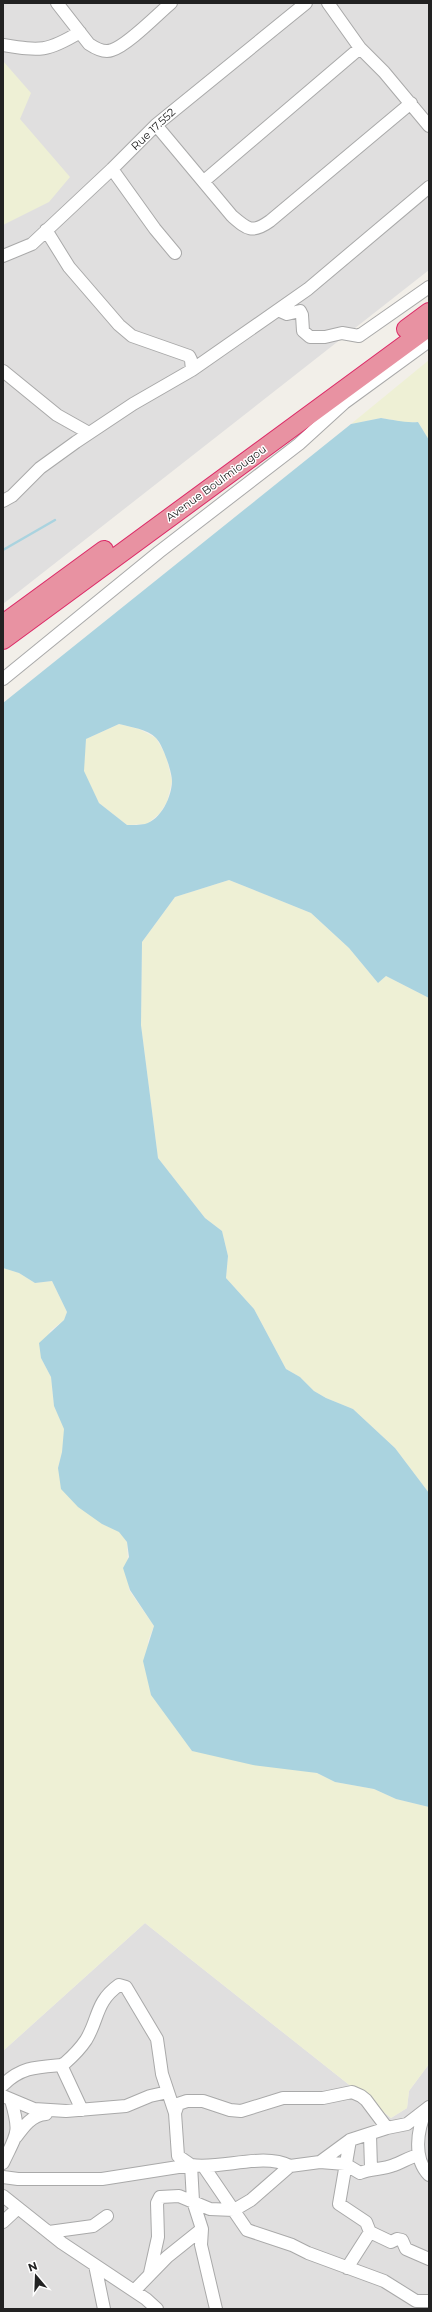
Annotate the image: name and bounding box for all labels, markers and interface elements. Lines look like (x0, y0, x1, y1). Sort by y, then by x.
street label: Rue 17.552 (128, 105, 178, 153)
street label: Avenue Boulmiougou (163, 442, 269, 524)
north arrow (16, 2256, 56, 2296)
text: N (26, 2258, 39, 2275)

